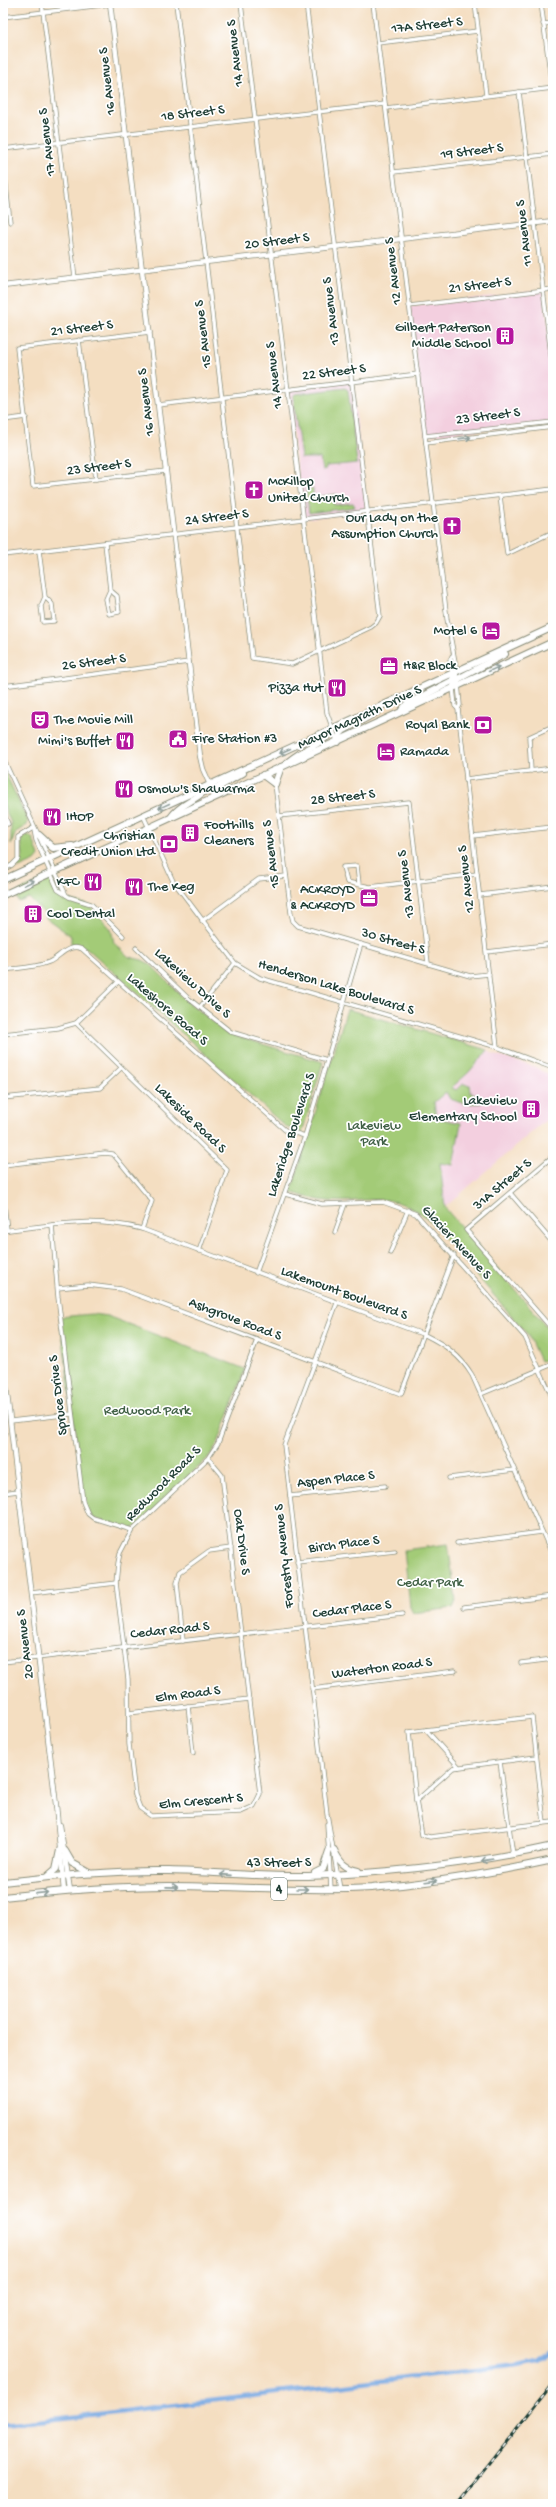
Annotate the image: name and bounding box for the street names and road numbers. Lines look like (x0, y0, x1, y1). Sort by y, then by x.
street label: 17A Street S (389, 14, 464, 38)
street label: 14 Avenue S (223, 18, 249, 89)
street label: 16 Avenue S (95, 46, 121, 117)
street label: 18 Street S (159, 102, 226, 126)
street label: 17 Avenue S (35, 107, 61, 178)
street label: 19 Street S (439, 140, 505, 164)
street label: 11 Avenue S (512, 198, 538, 268)
street label: 20 Street S (244, 230, 311, 254)
street label: 12 Avenue S (381, 236, 407, 307)
street label: 21 Street S (448, 274, 513, 298)
street label: 13 Avenue S (319, 276, 345, 347)
street label: 15 Avenue S (191, 299, 217, 370)
street label: 21 Street S (50, 317, 115, 341)
street label: 14 Avenue S (262, 340, 288, 411)
street label: 22 Street S (301, 361, 367, 385)
street label: 16 Avenue S (134, 367, 160, 438)
street label: 23 Street S (455, 405, 522, 429)
street label: 23 Street S (66, 456, 133, 480)
street label: 24 Street S (184, 506, 250, 530)
street label: 26 Street S (61, 651, 128, 675)
street label: Mayor Magrath Drive S (295, 682, 425, 754)
street label: 28 Street S (310, 786, 377, 810)
street label: 15 Avenue S (259, 819, 285, 890)
street label: 12 Avenue S (454, 844, 480, 915)
street label: 13 Avenue S (394, 849, 420, 920)
street label: 30 Street S (358, 925, 427, 959)
street label: Lakeview Drive S (150, 945, 234, 1023)
street label: Henderson Lake Boulevard S (256, 956, 417, 1020)
street label: Lakeshore Road S (123, 970, 212, 1050)
street label: Lakeridge Boulevard S (264, 1070, 320, 1199)
street label: Lakeside Road S (150, 1080, 230, 1158)
street label: 31A Street S (469, 1155, 536, 1215)
street label: Glacier Avenue S (417, 1203, 495, 1284)
street label: Lakemount Boulevard S (278, 1263, 410, 1325)
street label: Ashgrove Road S (186, 1294, 284, 1346)
street label: Spruce Drive S (46, 1354, 72, 1436)
street label: Redwood Road S (123, 1442, 206, 1525)
street label: Aspen Place S (296, 1467, 376, 1493)
street label: Forestry Avenue S (271, 1503, 299, 1610)
street label: Oak Drive S (229, 1508, 254, 1576)
street label: Birch Place S (307, 1532, 381, 1558)
street label: Cedar Place S (312, 1597, 393, 1623)
street label: 20 Avenue S (13, 1608, 39, 1680)
street label: Cedar Road S (130, 1618, 211, 1644)
street label: Waterton Road S (331, 1654, 434, 1684)
street label: Elm Road S (154, 1683, 222, 1707)
street label: Elm Crescent S (158, 1790, 244, 1814)
street label: 43 Street S (247, 1855, 312, 1872)
road number: 4 (271, 1878, 287, 1900)

